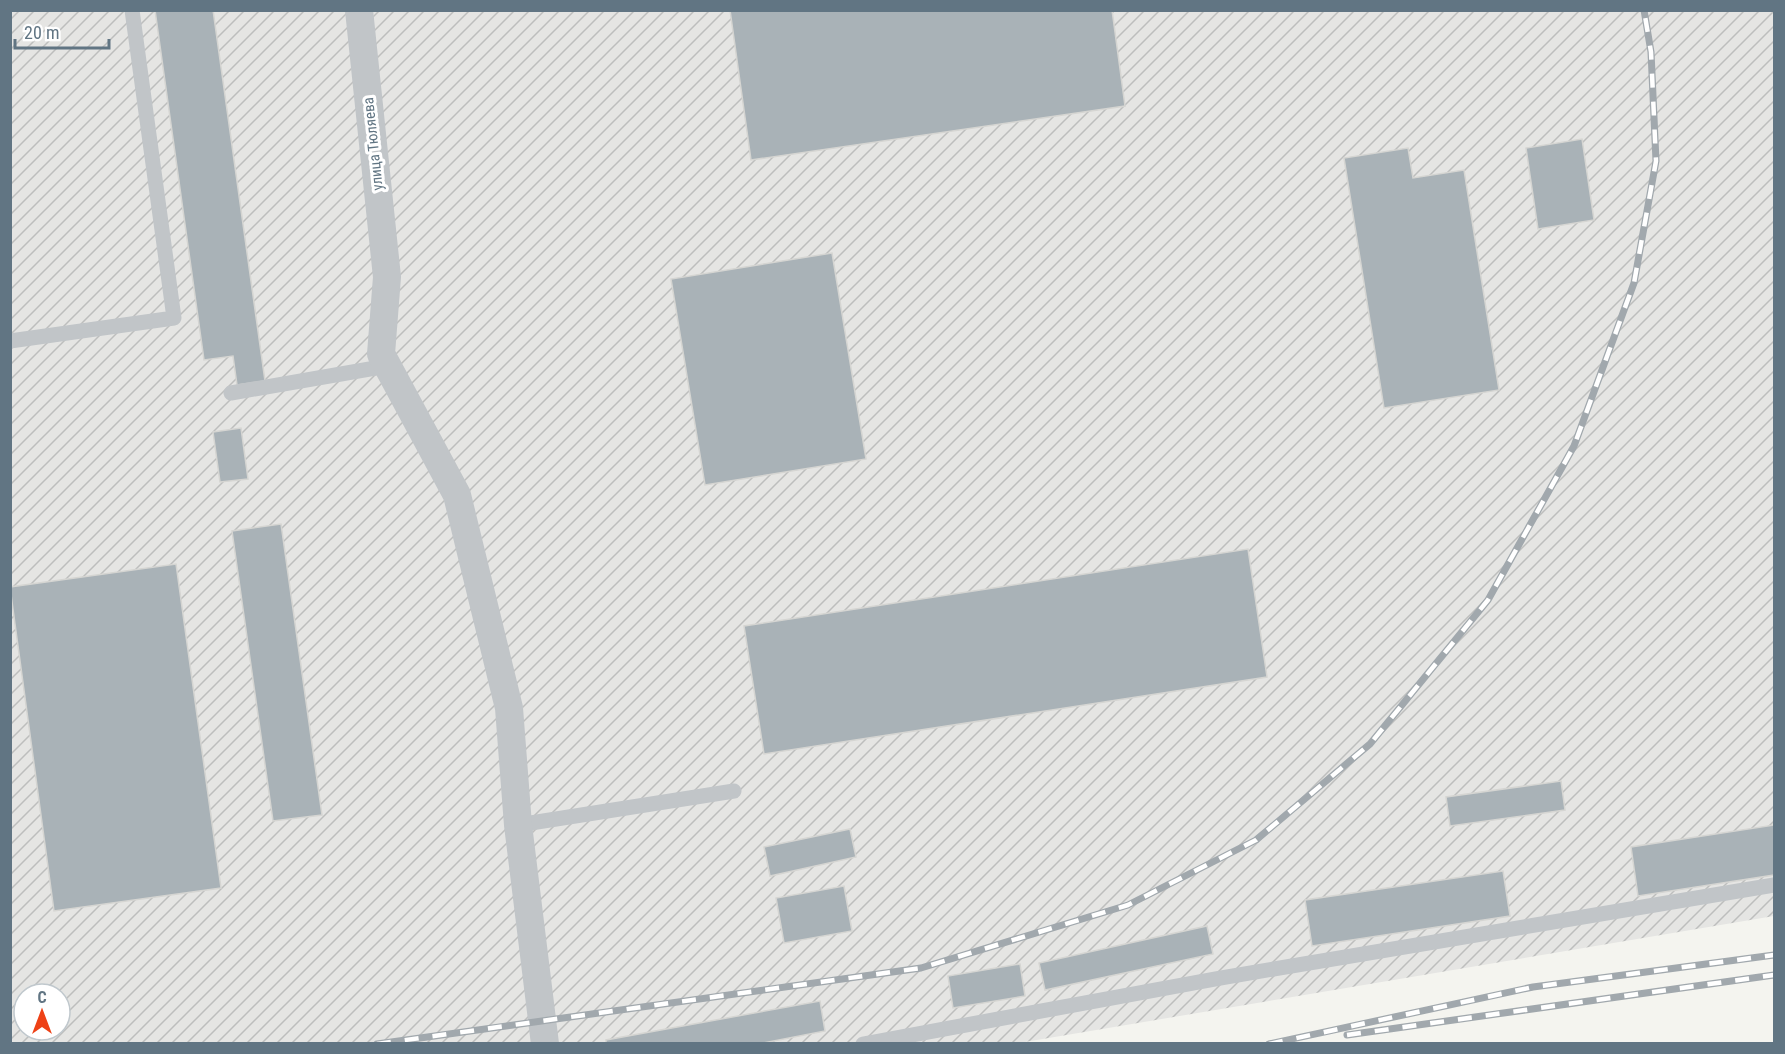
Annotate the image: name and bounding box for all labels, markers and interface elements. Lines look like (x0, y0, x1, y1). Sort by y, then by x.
scale bar (15, 12, 110, 50)
text: 20 m (24, 22, 59, 43)
street label: улица Тюляева (359, 97, 387, 191)
north arrow (12, 982, 72, 1042)
text: С (37, 988, 47, 1007)

